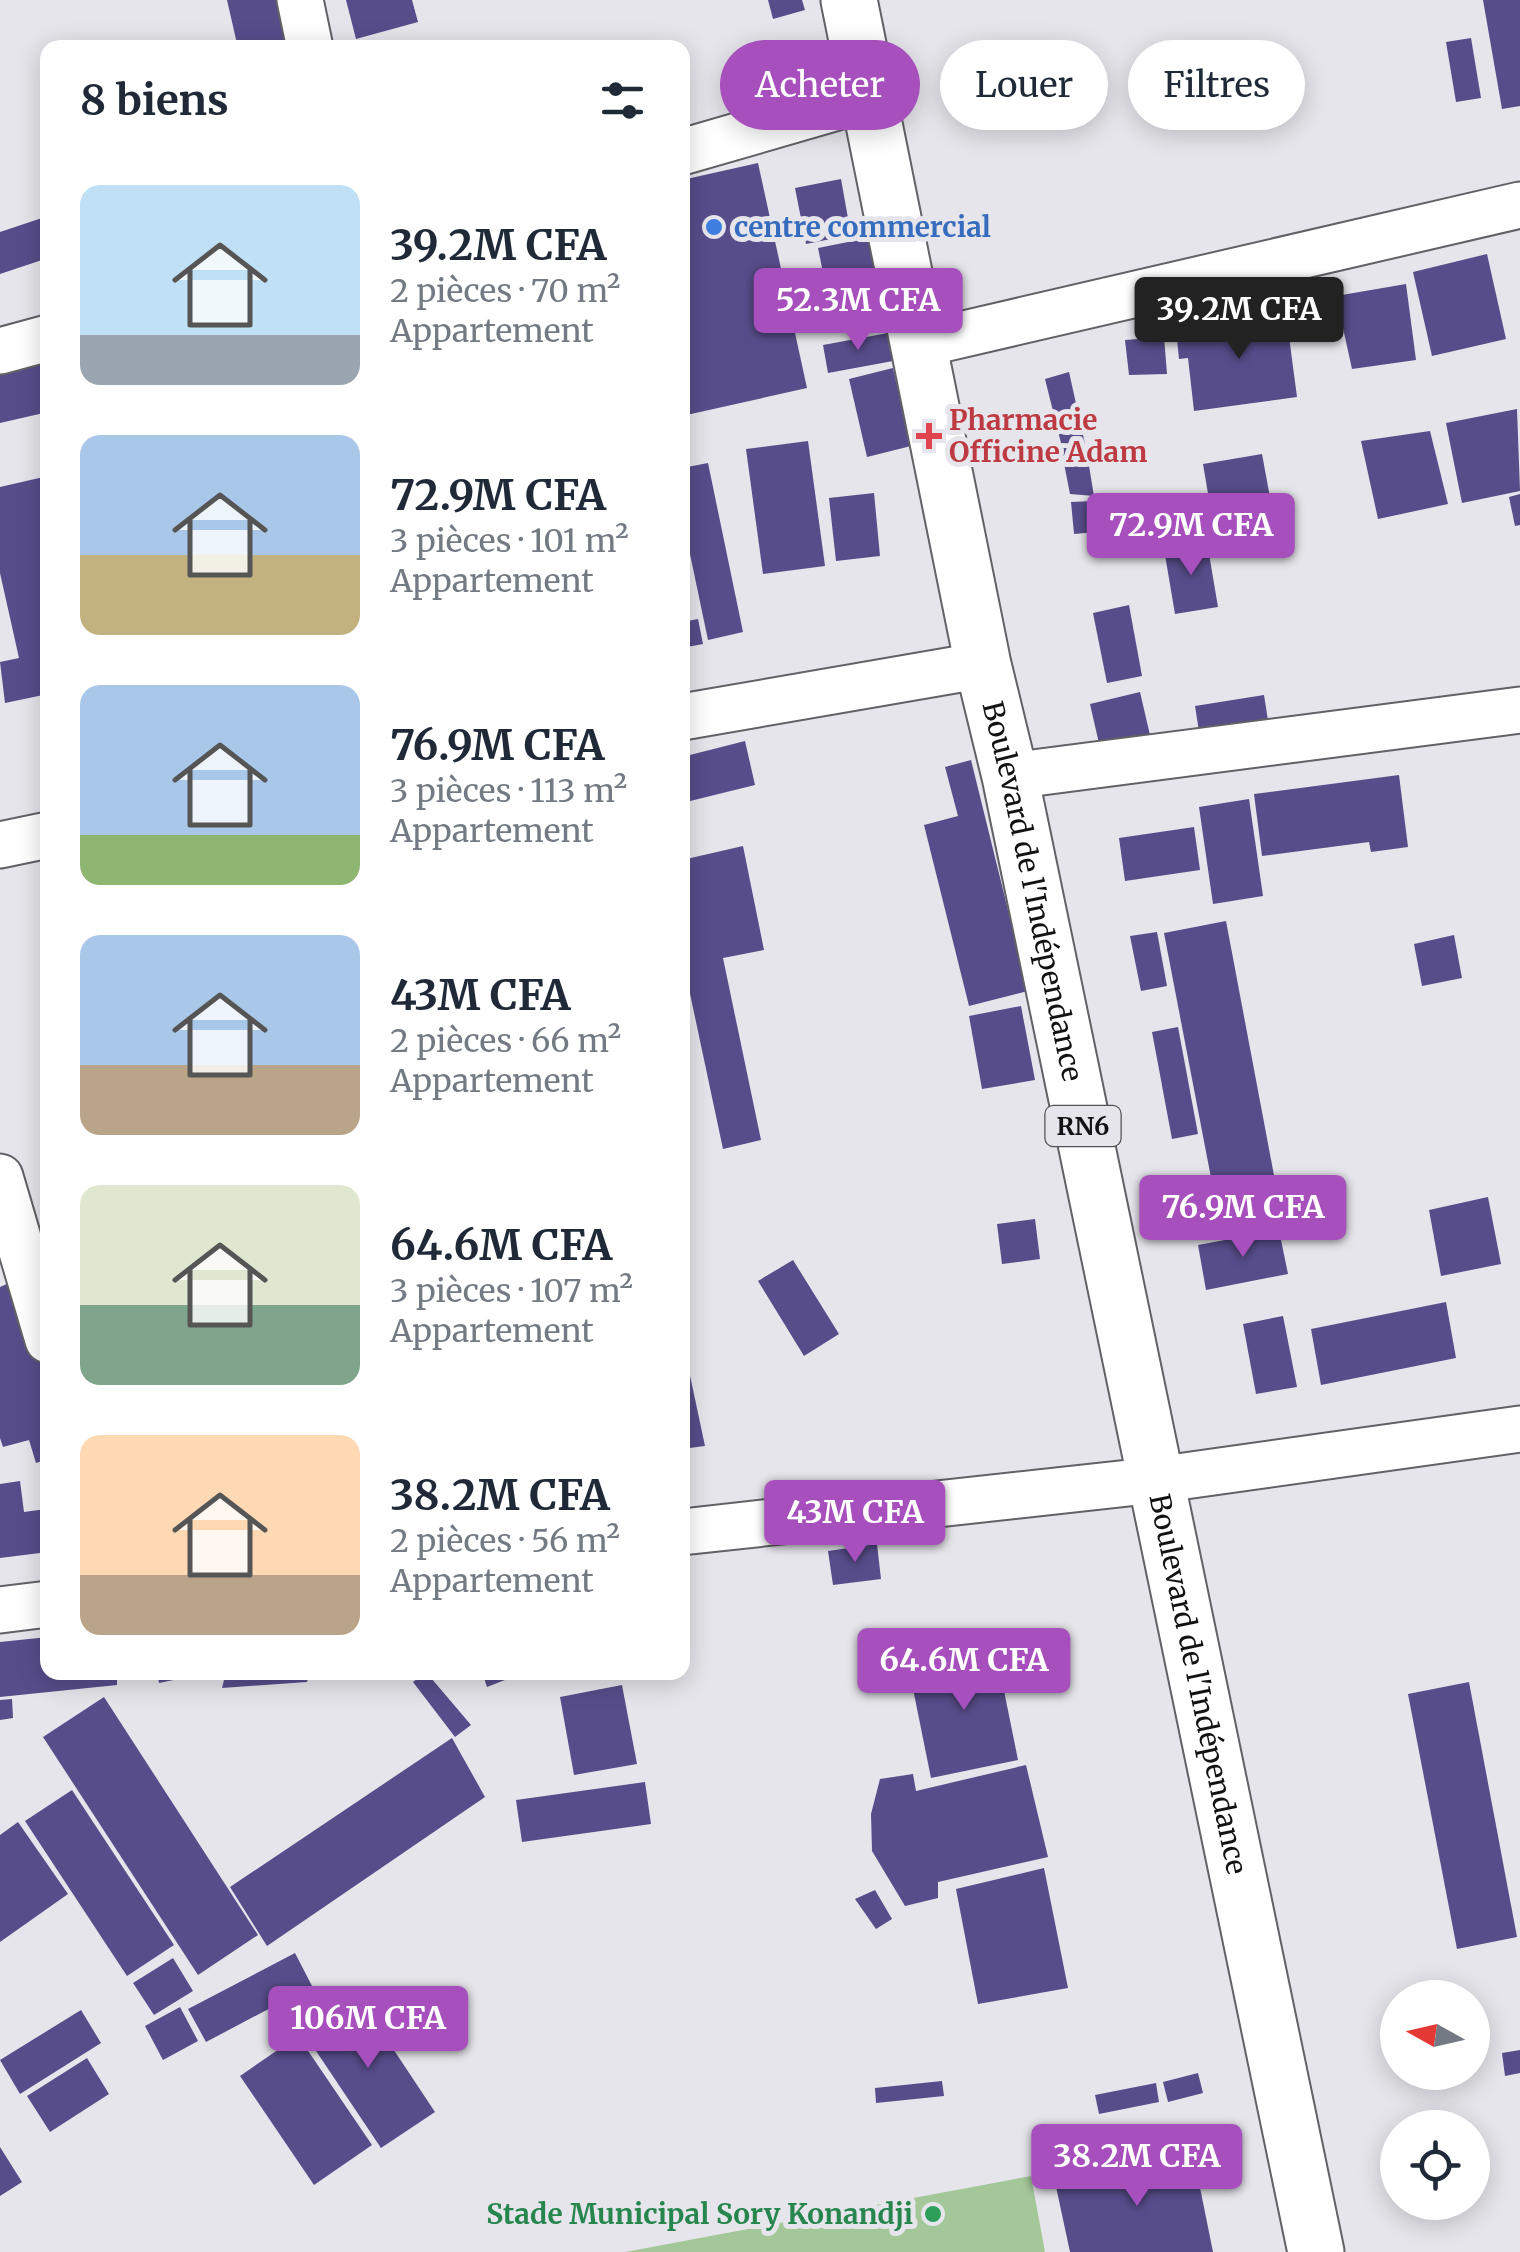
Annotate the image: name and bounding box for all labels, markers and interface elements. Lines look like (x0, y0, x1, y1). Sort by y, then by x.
chip: Acheter (720, 40, 920, 130)
chip: Louer (940, 40, 1108, 130)
chip: Filtres (1128, 40, 1305, 130)
icon: filters (595, 73, 650, 128)
text: 8 biens (80, 74, 229, 126)
place label: centre commercial (734, 209, 991, 245)
marker: centre commercial (703, 216, 725, 238)
text: 39.2M CFA (390, 219, 606, 271)
icon: home (160, 225, 280, 345)
pin: 52.3M CFA (744, 268, 972, 353)
text: 2 pièces · 70 m² (390, 271, 620, 311)
pin: 39.2M CFA (1125, 277, 1353, 362)
text: 52.3M CFA (776, 280, 940, 320)
text: 39.2M CFA (1157, 289, 1321, 329)
text: Appartement (390, 311, 594, 351)
place label: Pharmacie Officine Adam (949, 402, 1147, 470)
marker: Pharmacie Officine Adam (918, 425, 940, 447)
text: 72.9M CFA (390, 469, 606, 521)
icon: home (160, 475, 280, 595)
pin: 72.9M CFA (1077, 493, 1305, 578)
text: 72.9M CFA (1109, 505, 1273, 545)
text: 3 pièces · 101 m² (390, 521, 629, 561)
text: Appartement (390, 561, 594, 601)
street label: Boulevard de l'Indépendance (974, 698, 1091, 1084)
text: 76.9M CFA (390, 719, 604, 771)
icon: home (160, 725, 280, 845)
text: 3 pièces · 113 m² (390, 771, 627, 811)
text: Appartement (390, 811, 594, 851)
text: 43M CFA (390, 969, 570, 1021)
icon: home (160, 975, 280, 1095)
text: 2 pièces · 66 m² (390, 1021, 621, 1061)
text: Appartement (390, 1061, 594, 1101)
road number: RN6 (1046, 1106, 1120, 1146)
pin: 76.9M CFA (1129, 1175, 1357, 1260)
text: 76.9M CFA (1161, 1187, 1325, 1227)
text: 64.6M CFA (390, 1219, 612, 1271)
icon: home (160, 1225, 280, 1345)
text: 3 pièces · 107 m² (390, 1271, 633, 1311)
text: Appartement (390, 1311, 594, 1351)
text: 38.2M CFA (390, 1469, 610, 1521)
icon: home (160, 1475, 280, 1595)
pin: 43M CFA (763, 1480, 947, 1565)
street label: Boulevard de l'Indépendance (1141, 1491, 1255, 1877)
text: 43M CFA (786, 1492, 924, 1532)
text: 2 pièces · 56 m² (390, 1521, 620, 1561)
text: Appartement (390, 1561, 594, 1601)
pin: 64.6M CFA (850, 1628, 1078, 1713)
text: 64.6M CFA (879, 1640, 1049, 1680)
north arrow (1380, 1980, 1490, 2090)
map controls (1380, 1980, 1490, 2220)
pin: 106M CFA (265, 1986, 471, 2071)
text: 106M CFA (290, 1998, 446, 2038)
button: locate (1380, 2110, 1490, 2220)
pin: 38.2M CFA (1023, 2124, 1251, 2209)
text: 38.2M CFA (1053, 2136, 1221, 2176)
place label: Stade Municipal Sory Konandji (486, 2196, 913, 2232)
marker: Stade Municipal Sory Konandji (922, 2203, 944, 2225)

